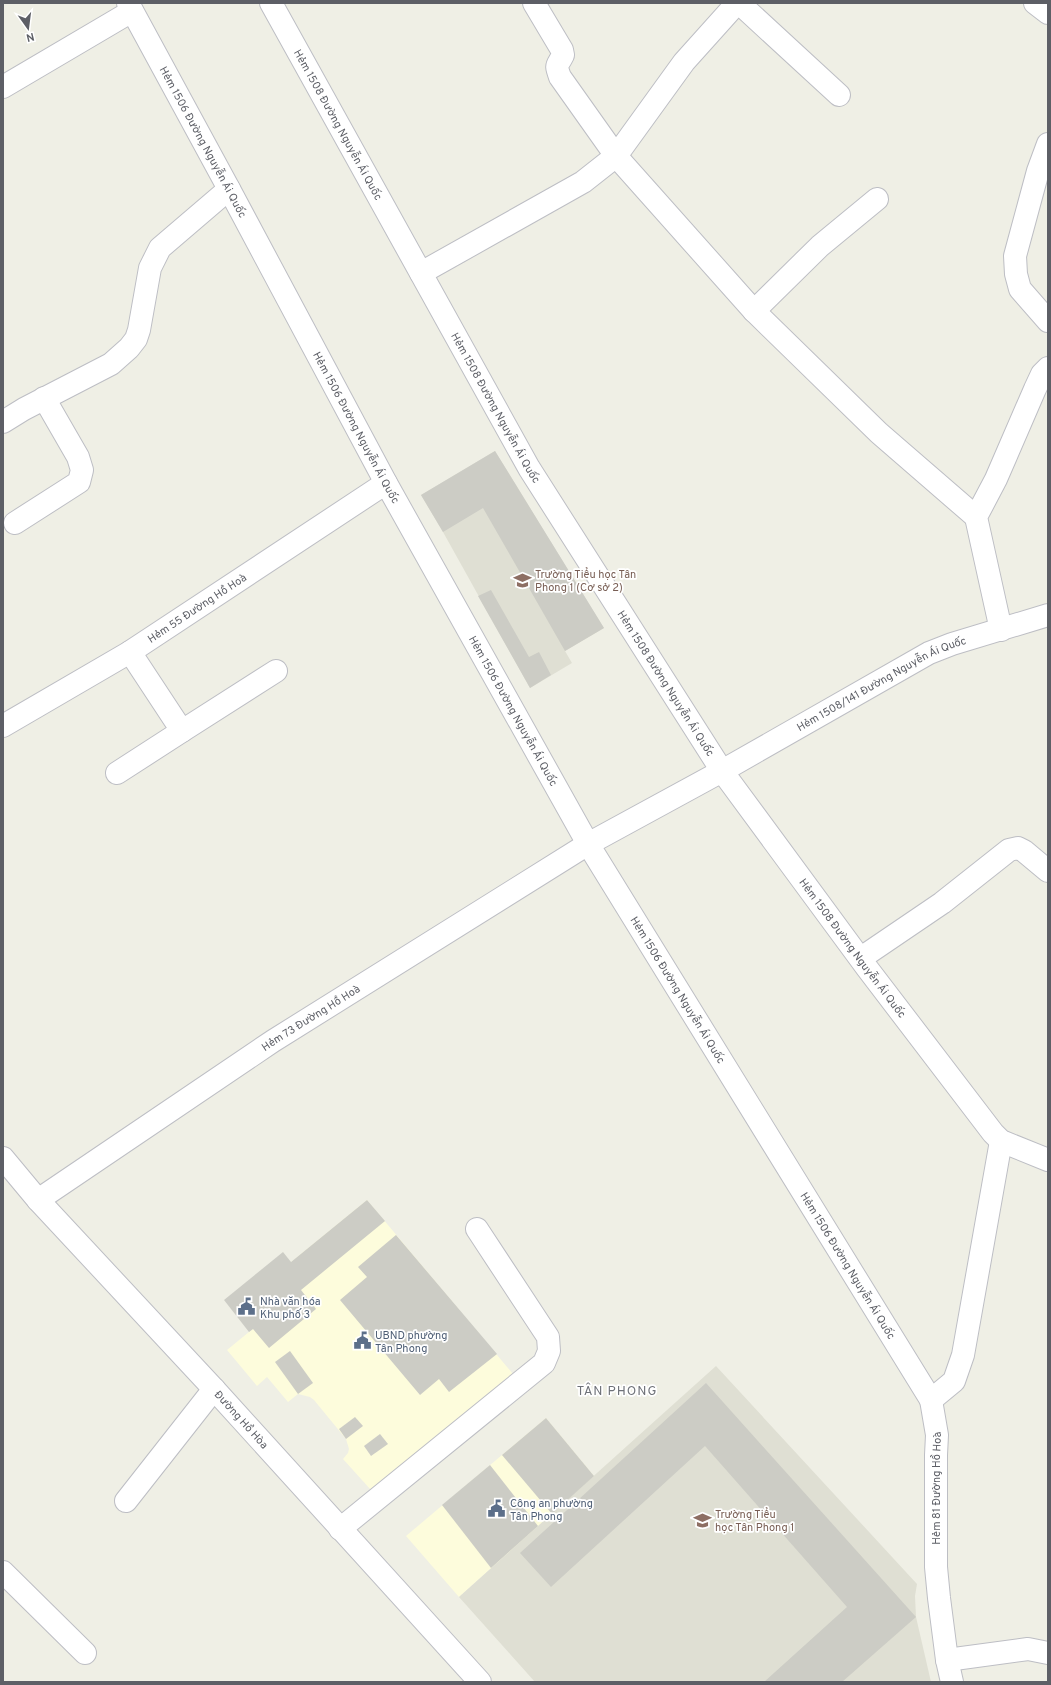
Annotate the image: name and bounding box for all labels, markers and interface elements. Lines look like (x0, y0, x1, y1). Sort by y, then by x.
north arrow (8, 8, 48, 48)
text: N (25, 29, 36, 44)
street label: Hẻm 1508 Đường Nguyễn Ái Quốc (290, 47, 385, 203)
street label: Hẻm 1506 Đường Nguyễn Ái Quốc (156, 64, 249, 221)
street label: Hẻm 1508 Đường Nguyễn Ái Quốc (447, 330, 543, 486)
street label: Hẻm 1506 Đường Nguyễn Ái Quốc (309, 350, 402, 506)
place label: Trường Tiểu học Tân Phong 1 (Cơ sở 2) (535, 567, 636, 595)
school or university icon: Trường Tiểu học Tân Phong 1 (Cơ sở 2) (512, 570, 532, 590)
street label: Hẻm 55 Đường Hồ Hoà (145, 571, 250, 646)
street label: Hẻm 1508 Đường Nguyễn Ái Quốc (614, 608, 717, 759)
street label: Hẻm 1506 Đường Nguyễn Ái Quốc (465, 634, 560, 789)
street label: Hẻm 1508/141 Đường Nguyễn Ái Quốc (795, 634, 968, 735)
street label: Hẻm 1508 Đường Nguyễn Ái Quốc (795, 876, 909, 1021)
street label: Hẻm 1506 Đường Nguyễn Ái Quốc (626, 914, 728, 1066)
street label: Hẻm 73 Đường Hồ Hoà (259, 982, 363, 1055)
street label: Hẻm 1506 Đường Nguyễn Ái Quốc (797, 1190, 898, 1342)
place label: Nhà văn hóa Khu phố 3 (260, 1295, 321, 1322)
public building icon: Nhà văn hóa Khu phố 3 (237, 1297, 257, 1317)
place label: UBND phường Tân Phong (375, 1329, 447, 1356)
public building icon: UBND phường Tân Phong (352, 1331, 372, 1351)
district label: TÂN PHONG (577, 1382, 657, 1400)
street label: Đường Hồ Hòa (211, 1388, 271, 1452)
street label: Hẻm 81 Đường Hồ Hoà (930, 1430, 945, 1545)
place label: Công an phường Tân Phong (510, 1497, 593, 1524)
public building icon: Công an phường Tân Phong (487, 1499, 507, 1519)
place label: Trường Tiểu học Tân Phong 1 (715, 1507, 794, 1535)
school or university icon: Trường Tiểu học Tân Phong 1 (692, 1510, 712, 1530)

